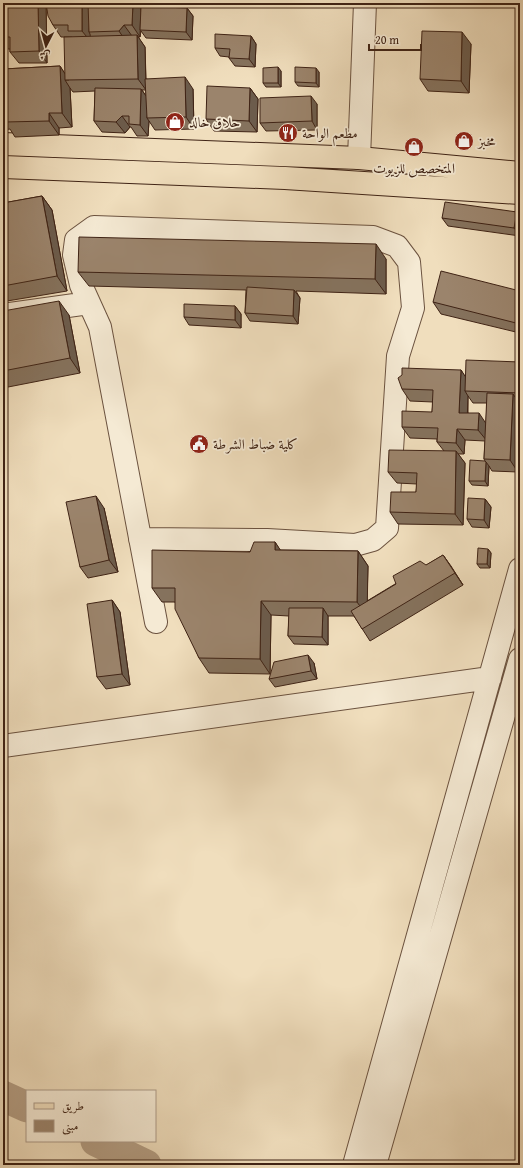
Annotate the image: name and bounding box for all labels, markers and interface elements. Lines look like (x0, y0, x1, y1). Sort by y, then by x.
north arrow (26, 26, 66, 66)
scale bar (369, 26, 421, 52)
text: 20 m (375, 31, 399, 48)
text: ش (39, 47, 51, 64)
shop icon: حلاق خالد (164, 111, 186, 133)
place label: حلاق خالد (189, 112, 240, 132)
restaurant icon: مطعم الواحة (277, 122, 299, 144)
place label: مطعم الواحة (302, 123, 358, 147)
shop icon: مخبز (453, 130, 475, 152)
place label: مخبز (476, 131, 496, 151)
shop icon: المتخصص للزيوت (403, 136, 425, 158)
place label: المتخصص للزيوت (373, 158, 455, 178)
public building icon: كلية ضباط الشرطة (188, 433, 210, 455)
place label: كلية ضباط الشرطة (213, 434, 298, 454)
legend (26, 1090, 156, 1142)
text: طريق (62, 1097, 84, 1114)
text: مبنى (62, 1117, 78, 1135)

